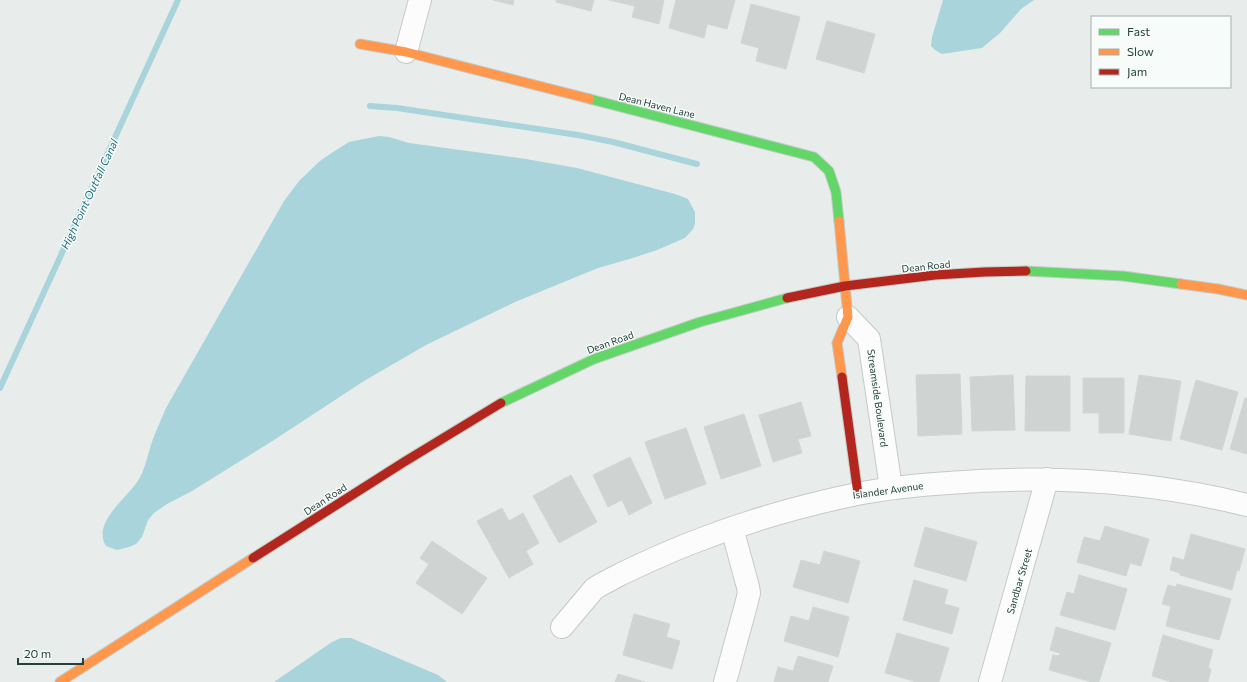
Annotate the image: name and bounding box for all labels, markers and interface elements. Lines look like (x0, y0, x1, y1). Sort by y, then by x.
legend (1091, 16, 1231, 88)
text: Fast (1127, 24, 1150, 38)
text: Slow (1127, 44, 1154, 58)
text: Jam (1127, 64, 1147, 79)
street label: Dean Haven Lane (618, 90, 696, 120)
water label: High Point Outfall Canal (58, 137, 120, 251)
street label: Dean Road (901, 257, 951, 275)
street label: Dean Road (585, 328, 635, 356)
street label: Streamside Boulevard (865, 348, 891, 448)
street label: Islander Avenue (852, 479, 924, 501)
street label: Dean Road (301, 481, 349, 517)
street label: Sandbar Street (1004, 547, 1034, 615)
scale bar (18, 640, 83, 666)
text: 20 m (24, 646, 51, 660)

